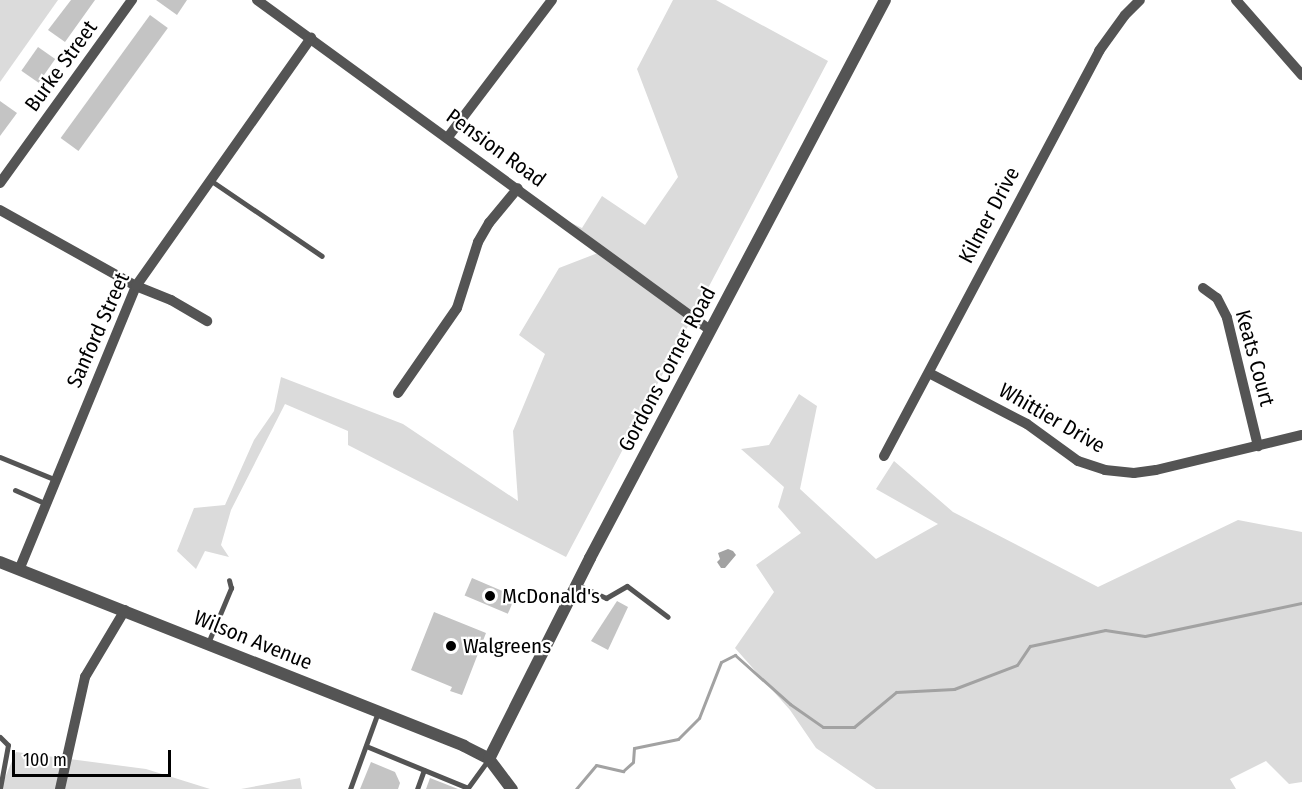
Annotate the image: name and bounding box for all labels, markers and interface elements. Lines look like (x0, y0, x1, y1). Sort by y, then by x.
street label: Burke Street (20, 16, 102, 116)
street label: Pension Road (441, 104, 551, 192)
street label: Kilmer Drive (953, 163, 1025, 267)
street label: Sanford Street (61, 268, 135, 392)
street label: Gordons Corner Road (613, 282, 721, 456)
street label: Keats Court (1230, 307, 1280, 409)
street label: Whittier Drive (995, 378, 1109, 458)
place label: McDonald's (502, 583, 600, 609)
marker: McDonald's (483, 589, 497, 603)
street label: Wilson Avenue (190, 605, 316, 675)
place label: Walgreens (463, 633, 551, 659)
marker: Walgreens (444, 639, 458, 653)
scale bar (15, 738, 174, 776)
text: 100 m (23, 749, 67, 771)

